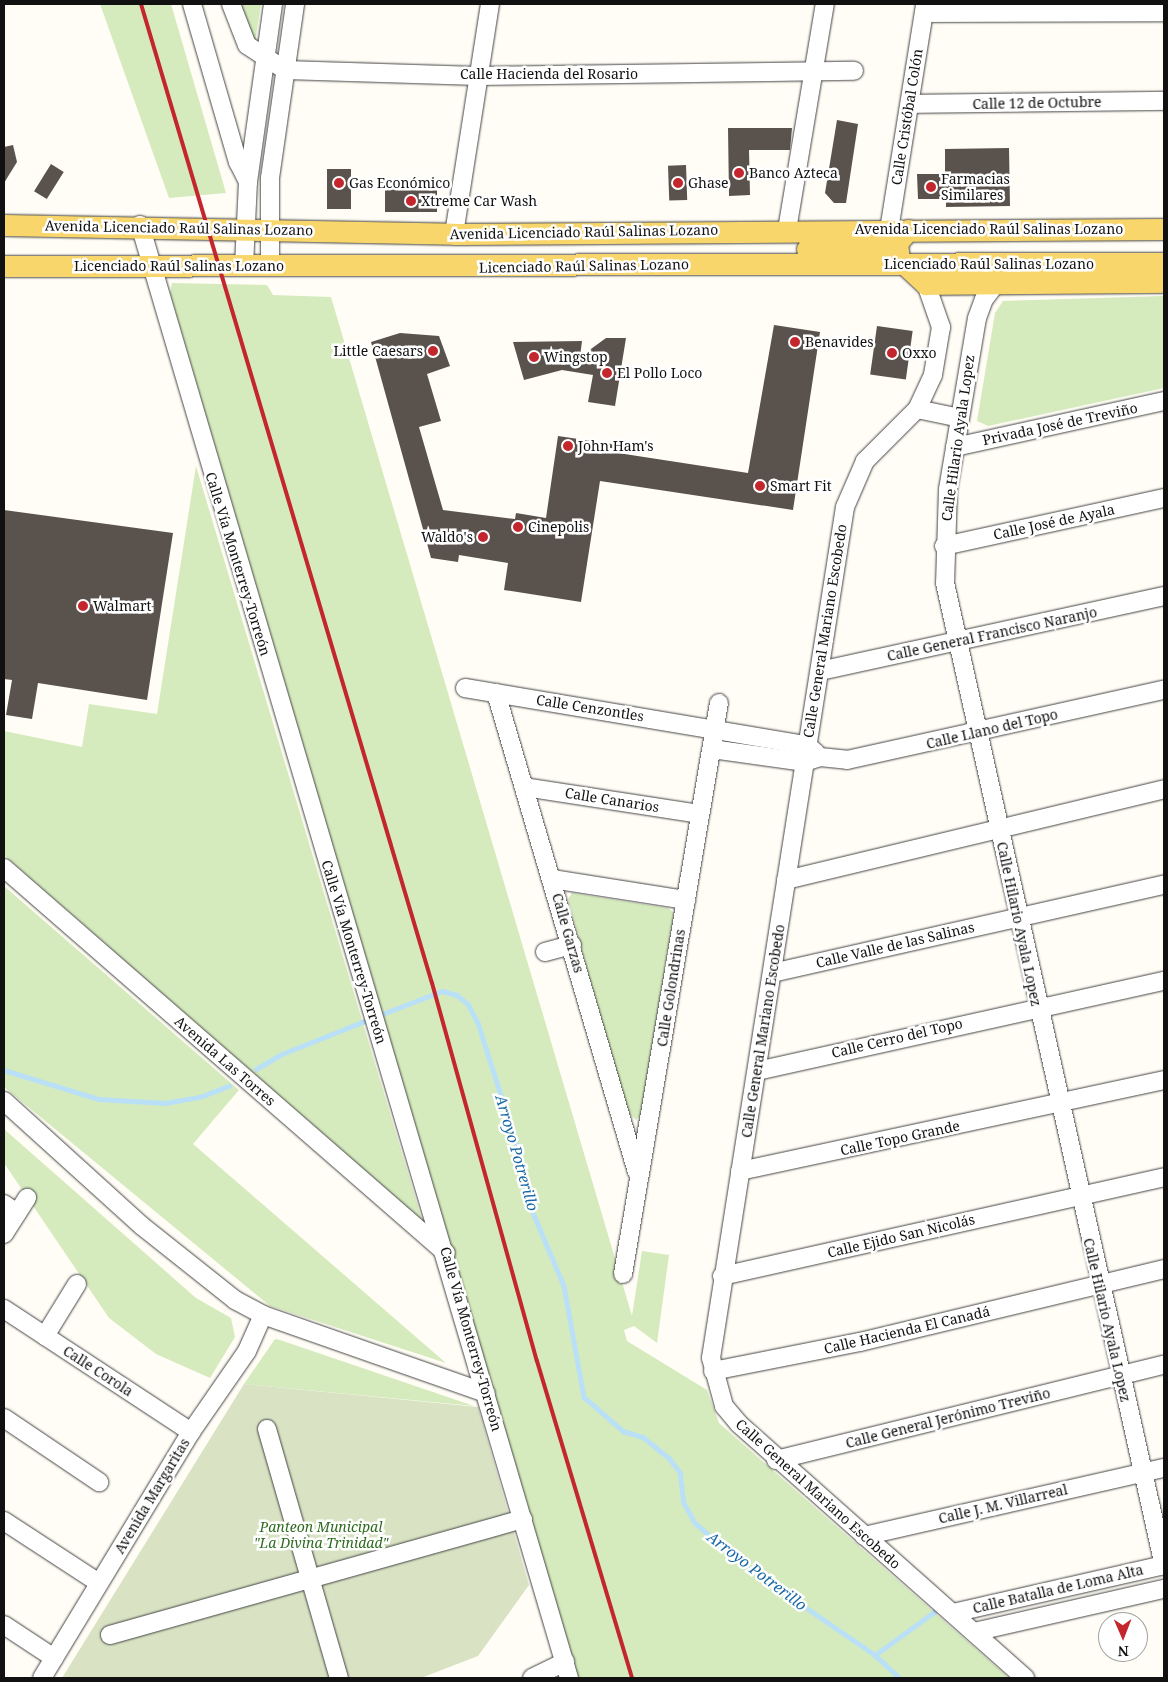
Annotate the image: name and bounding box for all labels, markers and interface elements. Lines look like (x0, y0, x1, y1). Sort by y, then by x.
street label: Calle Cristóbal Colón (888, 48, 926, 186)
street label: Calle Hacienda del Rosario (460, 66, 638, 82)
street label: Calle 12 de Octubre (972, 93, 1102, 113)
place label: Banco Azteca (749, 165, 838, 181)
marker: Banco Azteca (733, 167, 745, 179)
place label: Farmacias Similares (941, 171, 1010, 203)
place label: Gas Económico (349, 175, 450, 191)
place label: Ghase (688, 175, 729, 191)
marker: Gas Económico (333, 177, 345, 189)
marker: Ghase (672, 177, 684, 189)
marker: Farmacias Similares (925, 181, 937, 193)
place label: Xtreme Car Wash (421, 193, 537, 209)
marker: Xtreme Car Wash (405, 195, 417, 207)
street label: Avenida Licenciado Raúl Salinas Lozano (45, 217, 313, 239)
street label: Avenida Licenciado Raúl Salinas Lozano (450, 221, 718, 243)
street label: Avenida Licenciado Raúl Salinas Lozano (855, 221, 1123, 237)
street label: Licenciado Raúl Salinas Lozano (479, 256, 689, 276)
street label: Licenciado Raúl Salinas Lozano (884, 256, 1094, 272)
street label: Licenciado Raúl Salinas Lozano (74, 258, 284, 274)
place label: Benavides (805, 334, 874, 350)
marker: Benavides (789, 336, 801, 348)
place label: Little Caesars (333, 343, 423, 359)
marker: Little Caesars (427, 345, 439, 357)
place label: Oxxo (902, 345, 937, 361)
marker: Oxxo (886, 347, 898, 359)
place label: Wingstop (544, 349, 608, 365)
marker: Wingstop (528, 351, 540, 363)
street label: Calle Hilario Ayala Lopez (938, 354, 978, 522)
place label: El Pollo Loco (617, 365, 702, 381)
marker: El Pollo Loco (601, 367, 613, 379)
street label: Privada José de Treviño (981, 399, 1139, 449)
place label: John Ham's (578, 438, 654, 454)
marker: John Ham's (562, 440, 574, 452)
street label: Calle Vía Monterrey-Torreón (202, 470, 274, 658)
place label: Smart Fit (770, 478, 832, 494)
marker: Smart Fit (754, 480, 766, 492)
street label: Calle José de Ayala (992, 501, 1116, 543)
place label: Cinepolis (528, 519, 589, 535)
marker: Cinepolis (512, 521, 524, 533)
street label: Calle General Mariano Escobedo (800, 523, 850, 739)
place label: Waldo's (421, 529, 473, 545)
marker: Waldo's (477, 531, 489, 543)
place label: Walmart (93, 598, 152, 614)
marker: Walmart (77, 600, 89, 612)
street label: Calle General Francisco Naranjo (885, 604, 1099, 664)
street label: Calle Cenzontles (535, 691, 645, 725)
street label: Calle Llano del Topo (924, 706, 1060, 752)
street label: Calle Canarios (564, 784, 660, 816)
street label: Calle Hilario Ayala Lopez (993, 840, 1045, 1008)
street label: Calle Vía Monterrey-Torreón (318, 858, 390, 1046)
street label: Calle Garzas (549, 891, 587, 975)
street label: Calle Valle de las Salinas (814, 919, 976, 971)
street label: Calle General Mariano Escobedo (738, 923, 788, 1139)
street label: Calle Golondrinas (653, 928, 689, 1048)
street label: Avenida Las Torres (171, 1013, 279, 1109)
street label: Calle Cerro del Topo (830, 1015, 964, 1061)
water label: Arroyo Potrerillo (492, 1093, 542, 1213)
street label: Calle Topo Grande (839, 1117, 961, 1159)
street label: Calle Ejido San Nicolás (826, 1211, 976, 1261)
street label: Calle Hilario Ayala Lopez (1080, 1236, 1134, 1404)
street label: Calle Vía Monterrey-Torreón (437, 1245, 505, 1433)
street label: Calle Hacienda El Canadá (822, 1303, 992, 1357)
street label: Calle Corola (60, 1342, 136, 1400)
street label: Calle General Jerónimo Treviño (844, 1384, 1052, 1452)
street label: Calle General Mariano Escobedo (732, 1416, 904, 1572)
street label: Avenida Margaritas (111, 1435, 193, 1557)
street label: Calle J. M. Villarreal (937, 1481, 1069, 1527)
park label: Panteon Municipal "La Divina Trinidad" (254, 1519, 388, 1551)
water label: Arroyo Potrerillo (704, 1528, 810, 1614)
street label: Calle Batalla de Loma Alta (971, 1561, 1145, 1617)
north arrow (1098, 1612, 1148, 1662)
text: N (1118, 1642, 1129, 1661)

